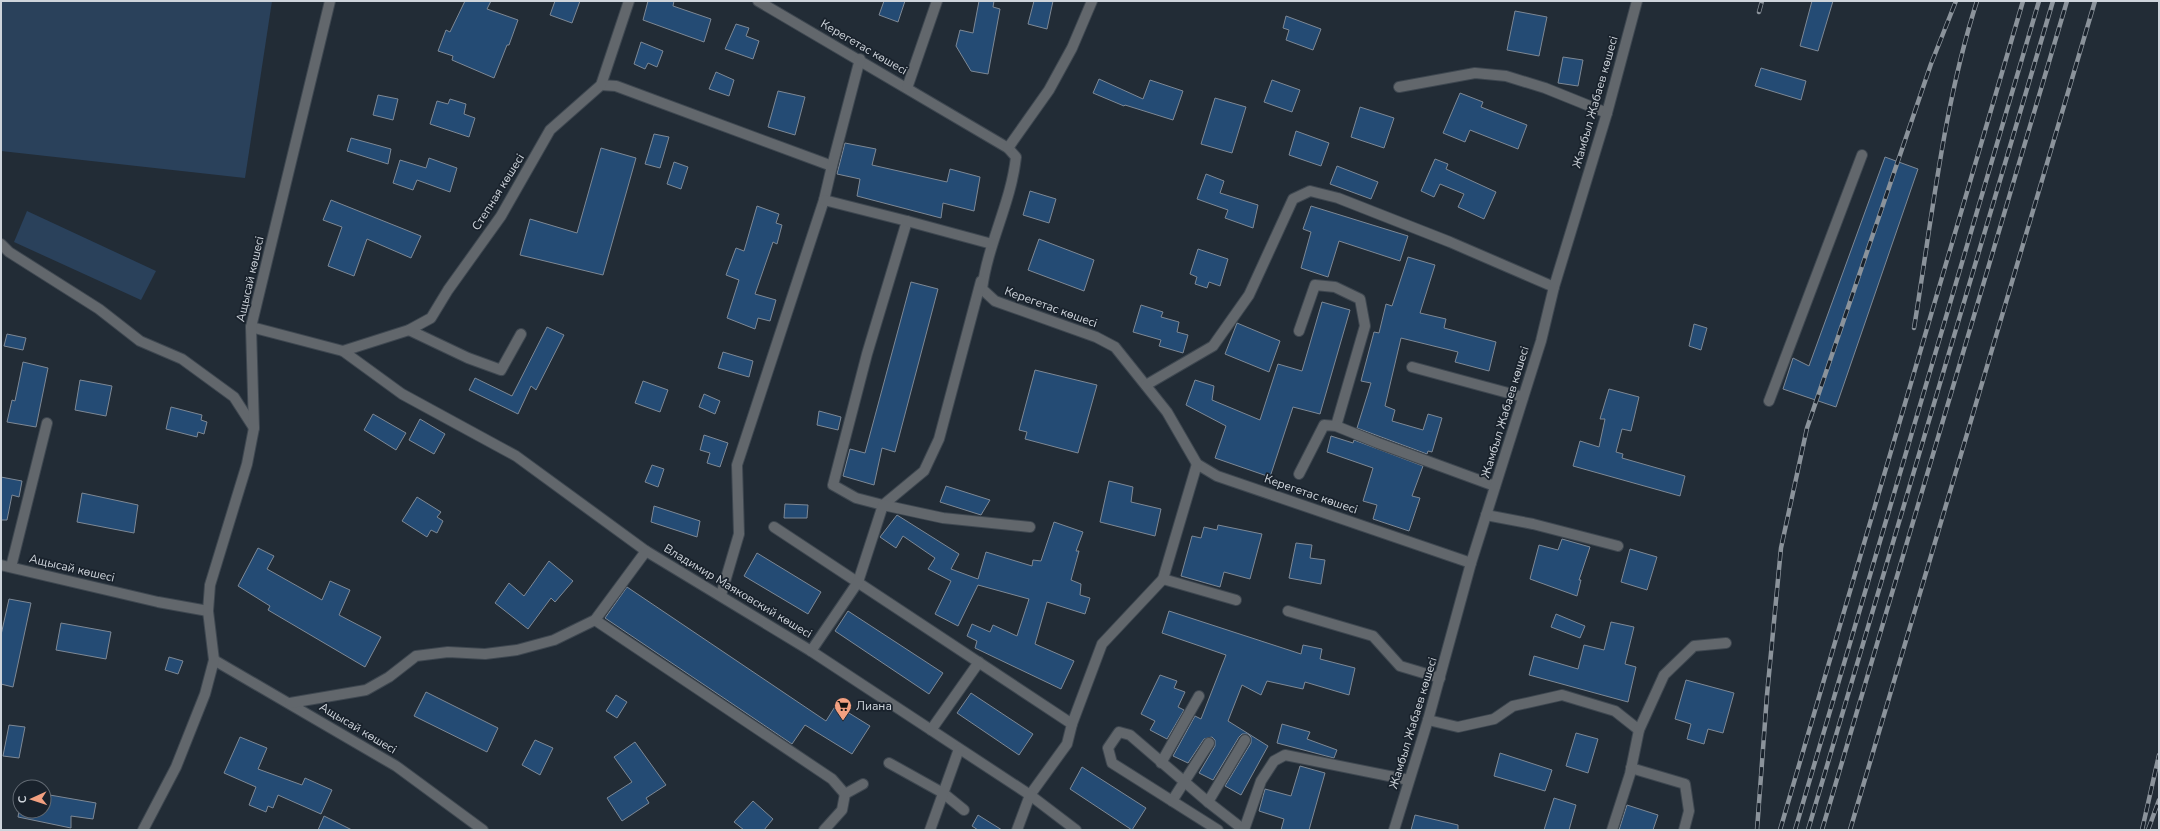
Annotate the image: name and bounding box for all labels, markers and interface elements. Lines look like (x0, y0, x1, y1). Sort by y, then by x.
street label: Керегетас көшесі (818, 16, 910, 78)
street label: Жамбыл Жабаев көшесі (1568, 34, 1622, 170)
street label: Степная көшесі (468, 150, 528, 233)
street label: Ащысай көшесі (232, 235, 268, 323)
street label: Керегетас көшесі (1002, 283, 1100, 331)
street label: Жамбыл Жабаев көшесі (1477, 344, 1533, 480)
street label: Керегетас көшесі (1262, 471, 1360, 518)
street label: Владимир Маяковский көшесі (661, 540, 815, 642)
street label: Ащысай көшесі (28, 550, 116, 586)
street label: Жамбыл Жабаев көшесі (1385, 655, 1441, 791)
supermarket icon: Лиана (833, 696, 853, 721)
place label: Лиана (856, 698, 892, 714)
street label: Ащысай көшесі (316, 699, 400, 757)
north arrow (12, 779, 52, 819)
text: С (15, 795, 30, 804)

